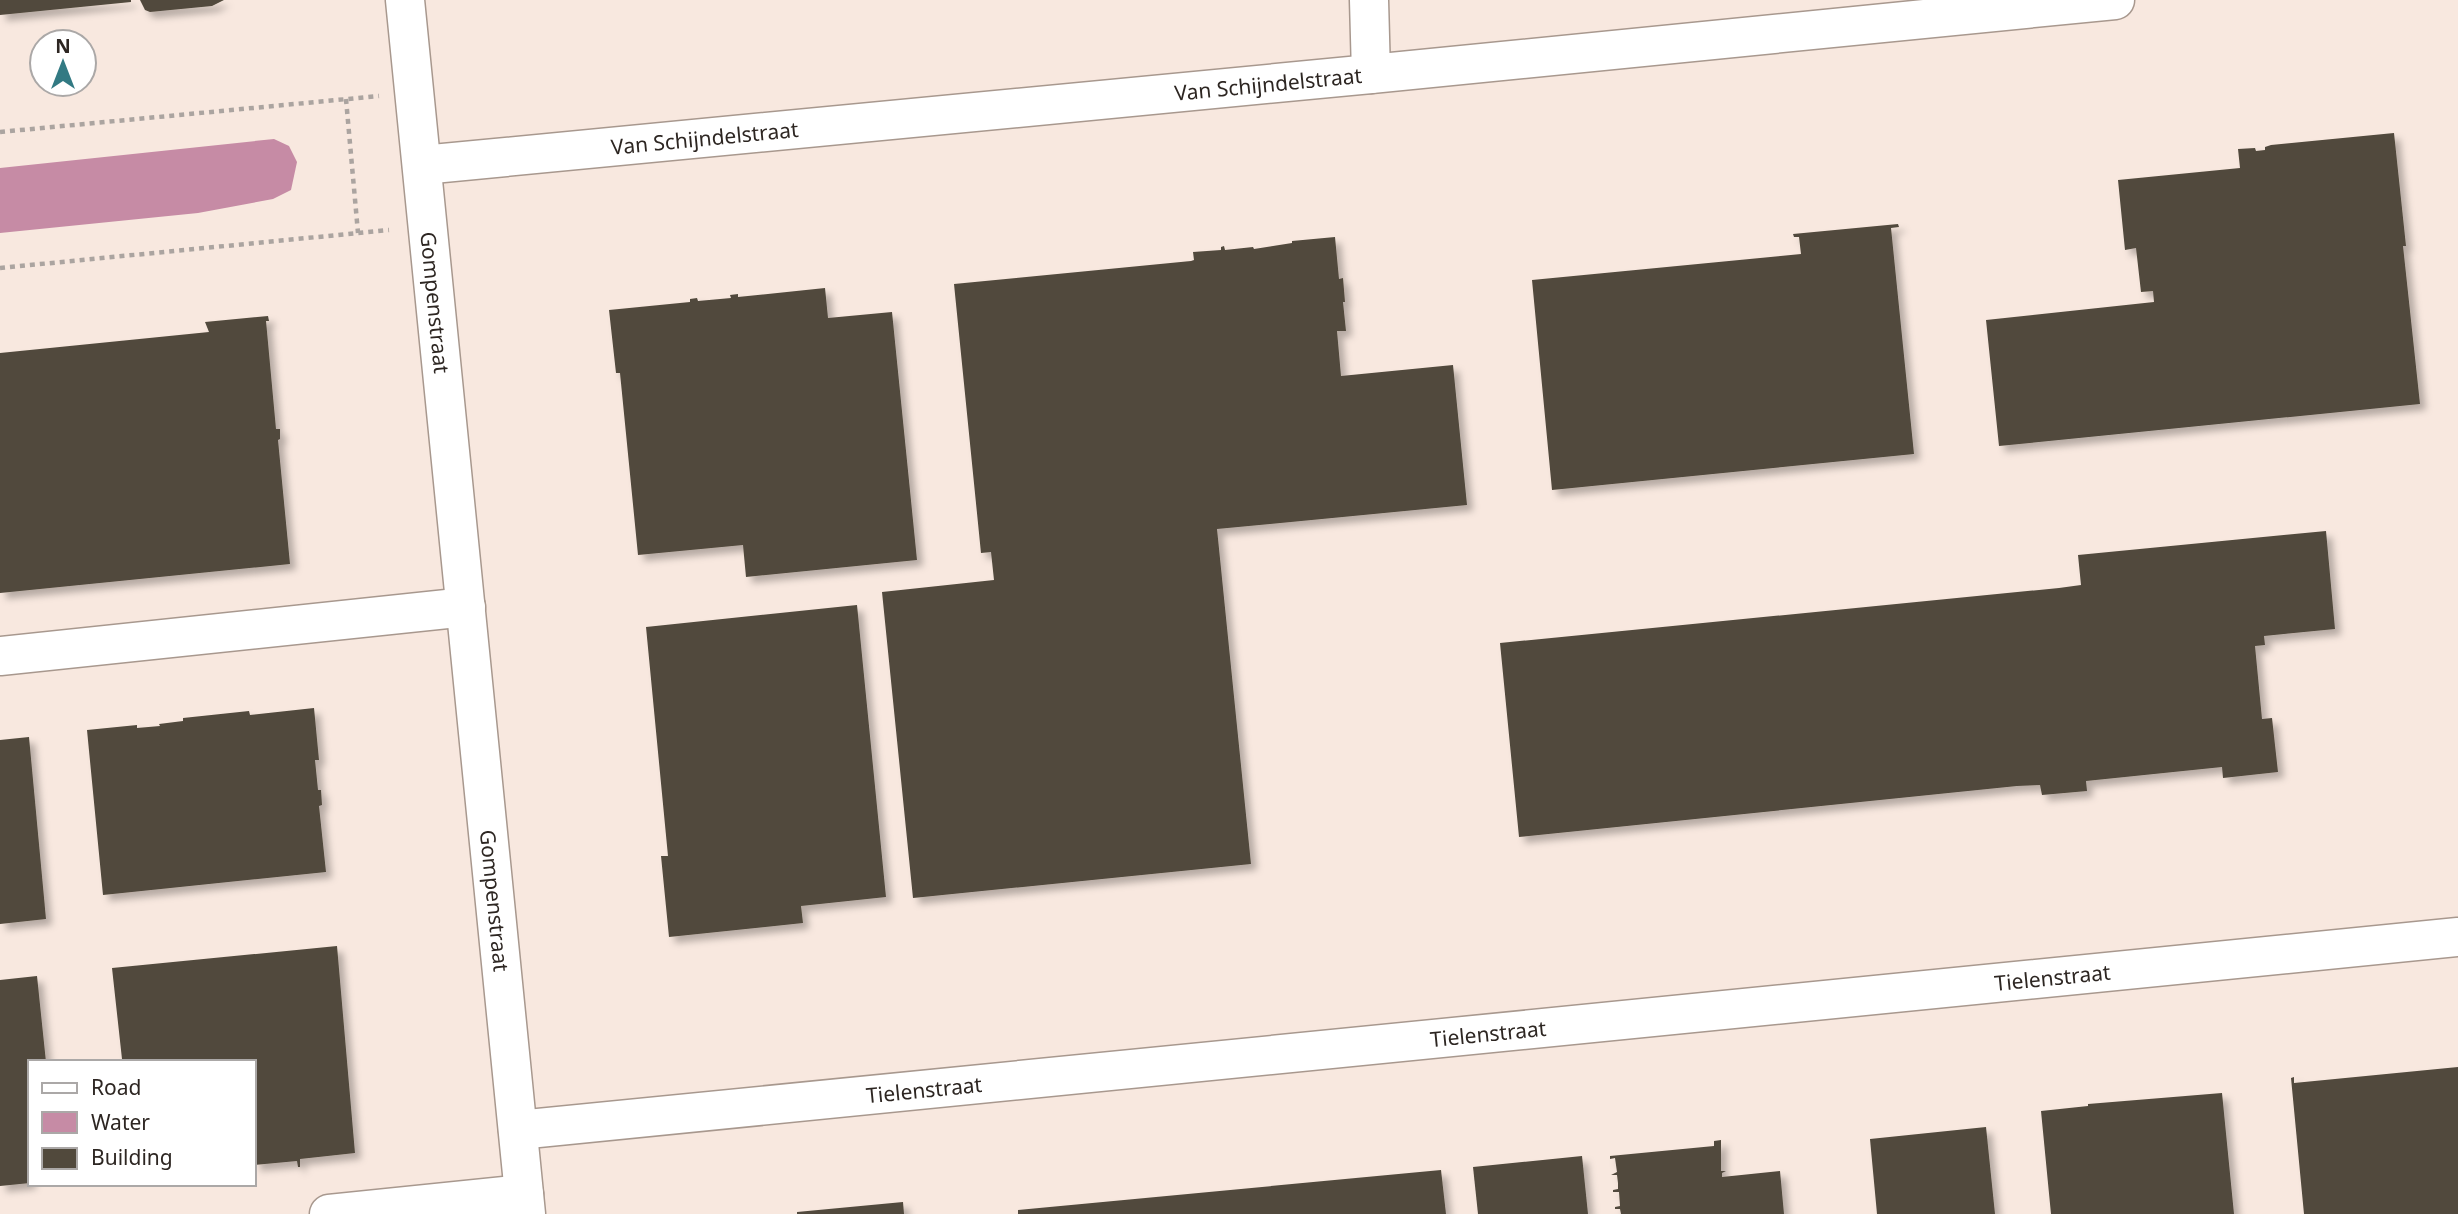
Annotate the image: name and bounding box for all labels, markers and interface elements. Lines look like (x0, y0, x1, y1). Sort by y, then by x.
north arrow (28, 28, 98, 98)
text: N (55, 33, 71, 59)
street label: Van Schijndelstraat (1173, 61, 1364, 107)
street label: Van Schijndelstraat (610, 115, 800, 161)
street label: Gompenstraat (414, 230, 456, 375)
street label: Gompenstraat (474, 828, 516, 973)
street label: Tielenstraat (1993, 958, 2112, 997)
street label: Tielenstraat (1429, 1014, 1548, 1053)
legend (28, 1060, 256, 1186)
street label: Tielenstraat (865, 1070, 984, 1109)
text: Road (91, 1073, 141, 1101)
text: Water (91, 1108, 150, 1136)
text: Building (91, 1143, 173, 1171)

